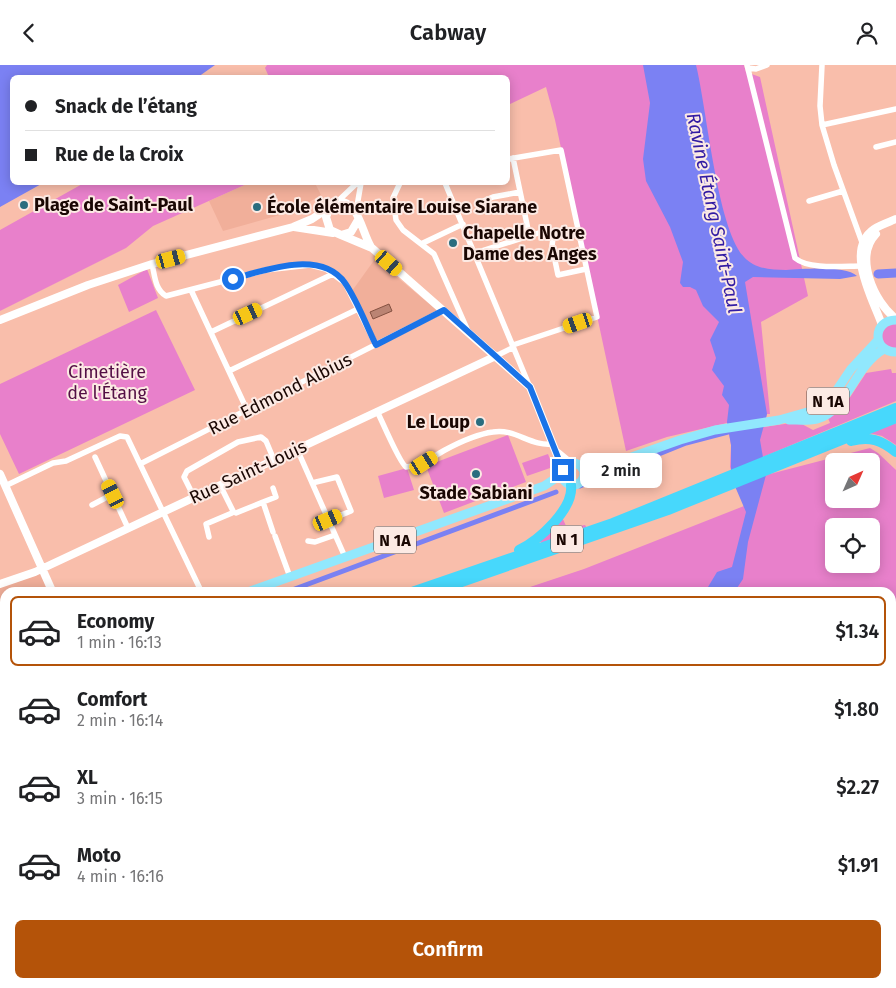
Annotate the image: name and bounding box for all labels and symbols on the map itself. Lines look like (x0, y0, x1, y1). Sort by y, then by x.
water label: Ravine Étang Saint-Paul (681, 111, 747, 315)
place label: Plage de Saint-Paul (34, 194, 193, 216)
place label: École élémentaire Louise Siarane (267, 195, 537, 218)
marker: Plage de Saint-Paul (18, 199, 30, 211)
marker: École élémentaire Louise Siarane (251, 201, 263, 213)
place label: Chapelle Notre Dame des Anges (463, 222, 597, 265)
marker: Chapelle Notre Dame des Anges (447, 237, 459, 249)
car (372, 247, 405, 279)
car (154, 248, 187, 270)
route start (222, 268, 244, 290)
car (231, 301, 264, 327)
car (561, 311, 594, 335)
street label: Rue Edmond Albius (205, 348, 355, 440)
park label: Cimetière de l'Étang (67, 361, 148, 404)
road number: N 1A (807, 387, 849, 415)
place label: Le Loup (407, 411, 470, 433)
marker: Le Loup (474, 416, 486, 428)
street label: Rue Saint-Louis (186, 435, 310, 509)
car (407, 449, 440, 477)
callout: 2 min (580, 453, 663, 487)
north arrow (825, 453, 880, 507)
route end (552, 459, 574, 481)
marker: Stade Sabiani (470, 468, 482, 480)
car (99, 477, 126, 511)
place label: Stade Sabiani (419, 482, 533, 504)
car (311, 507, 344, 533)
road number: N 1 (551, 525, 583, 553)
road number: N 1A (374, 527, 416, 553)

